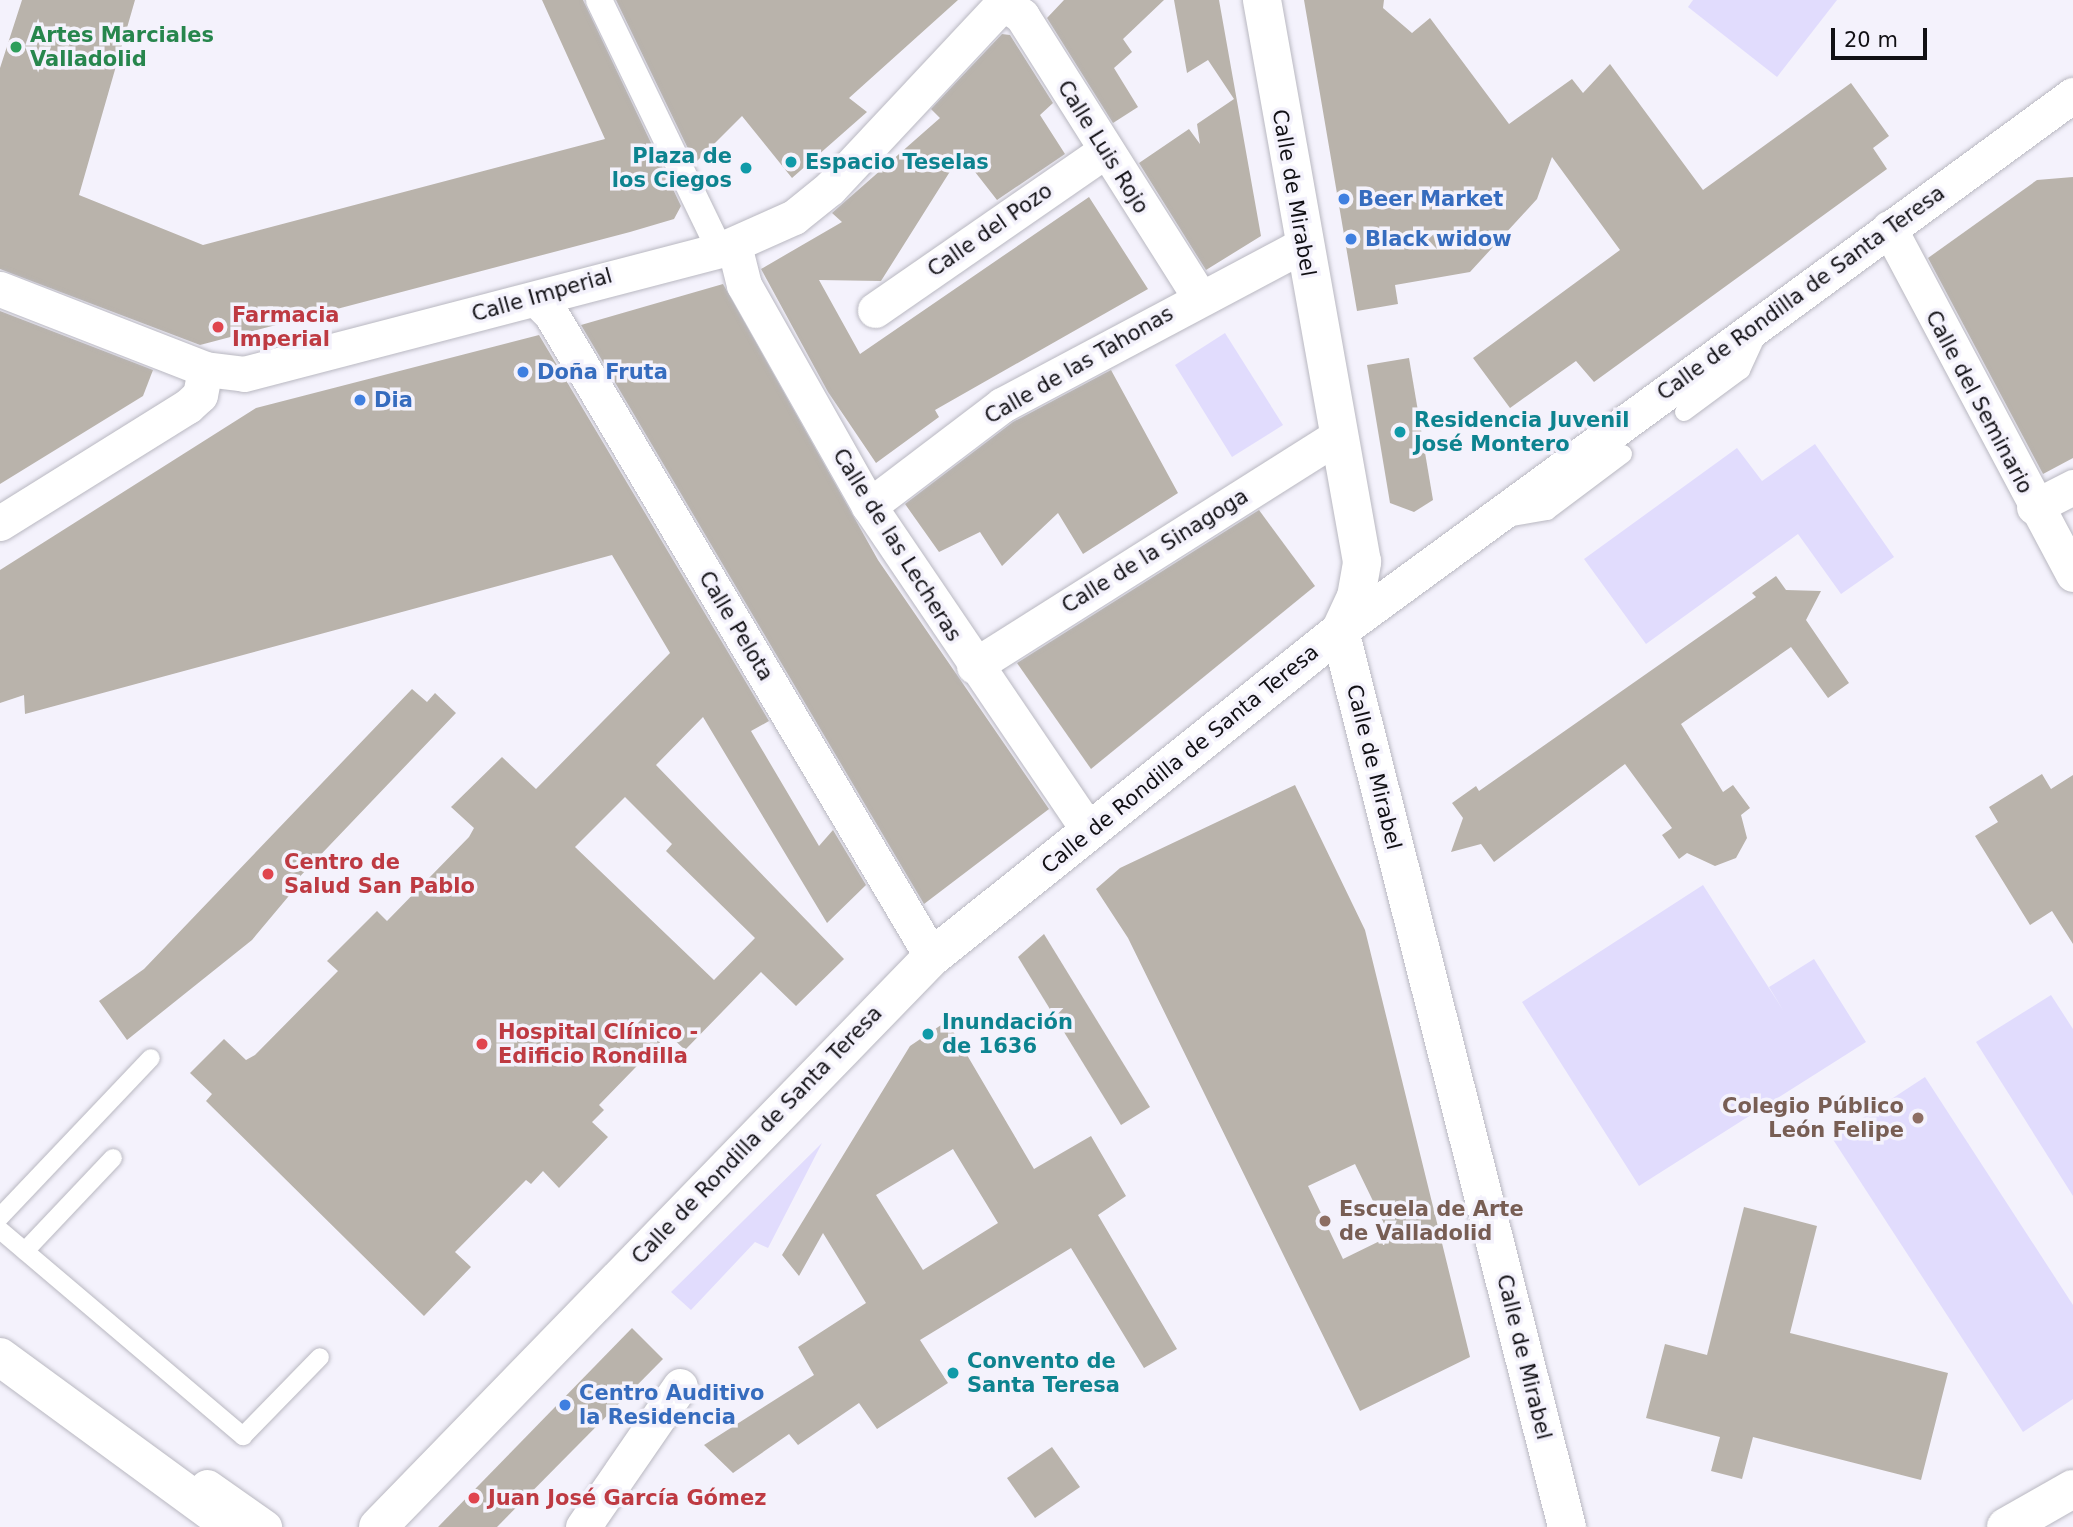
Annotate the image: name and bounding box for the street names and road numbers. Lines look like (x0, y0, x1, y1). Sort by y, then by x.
street label: Calle Luis Rojo (1052, 76, 1154, 218)
street label: Calle de Mirabel (1267, 107, 1321, 279)
street label: Calle del Pozo (923, 178, 1057, 282)
street label: Calle de Rondilla de Santa Teresa (1652, 180, 1950, 406)
street label: Calle Imperial (469, 263, 615, 327)
street label: Calle de las Tahonas (980, 301, 1178, 429)
street label: Calle del Seminario (1920, 306, 2038, 498)
street label: Calle de las Lecheras (827, 444, 967, 646)
street label: Calle de la Sinagoga (1057, 483, 1253, 619)
street label: Calle Pelota (693, 567, 779, 685)
street label: Calle de Rondilla de Santa Teresa (1036, 639, 1324, 879)
street label: Calle de Mirabel (1341, 682, 1407, 852)
street label: Calle de Rondilla de Santa Teresa (627, 1001, 887, 1269)
street label: Calle de Mirabel (1491, 1272, 1557, 1442)

